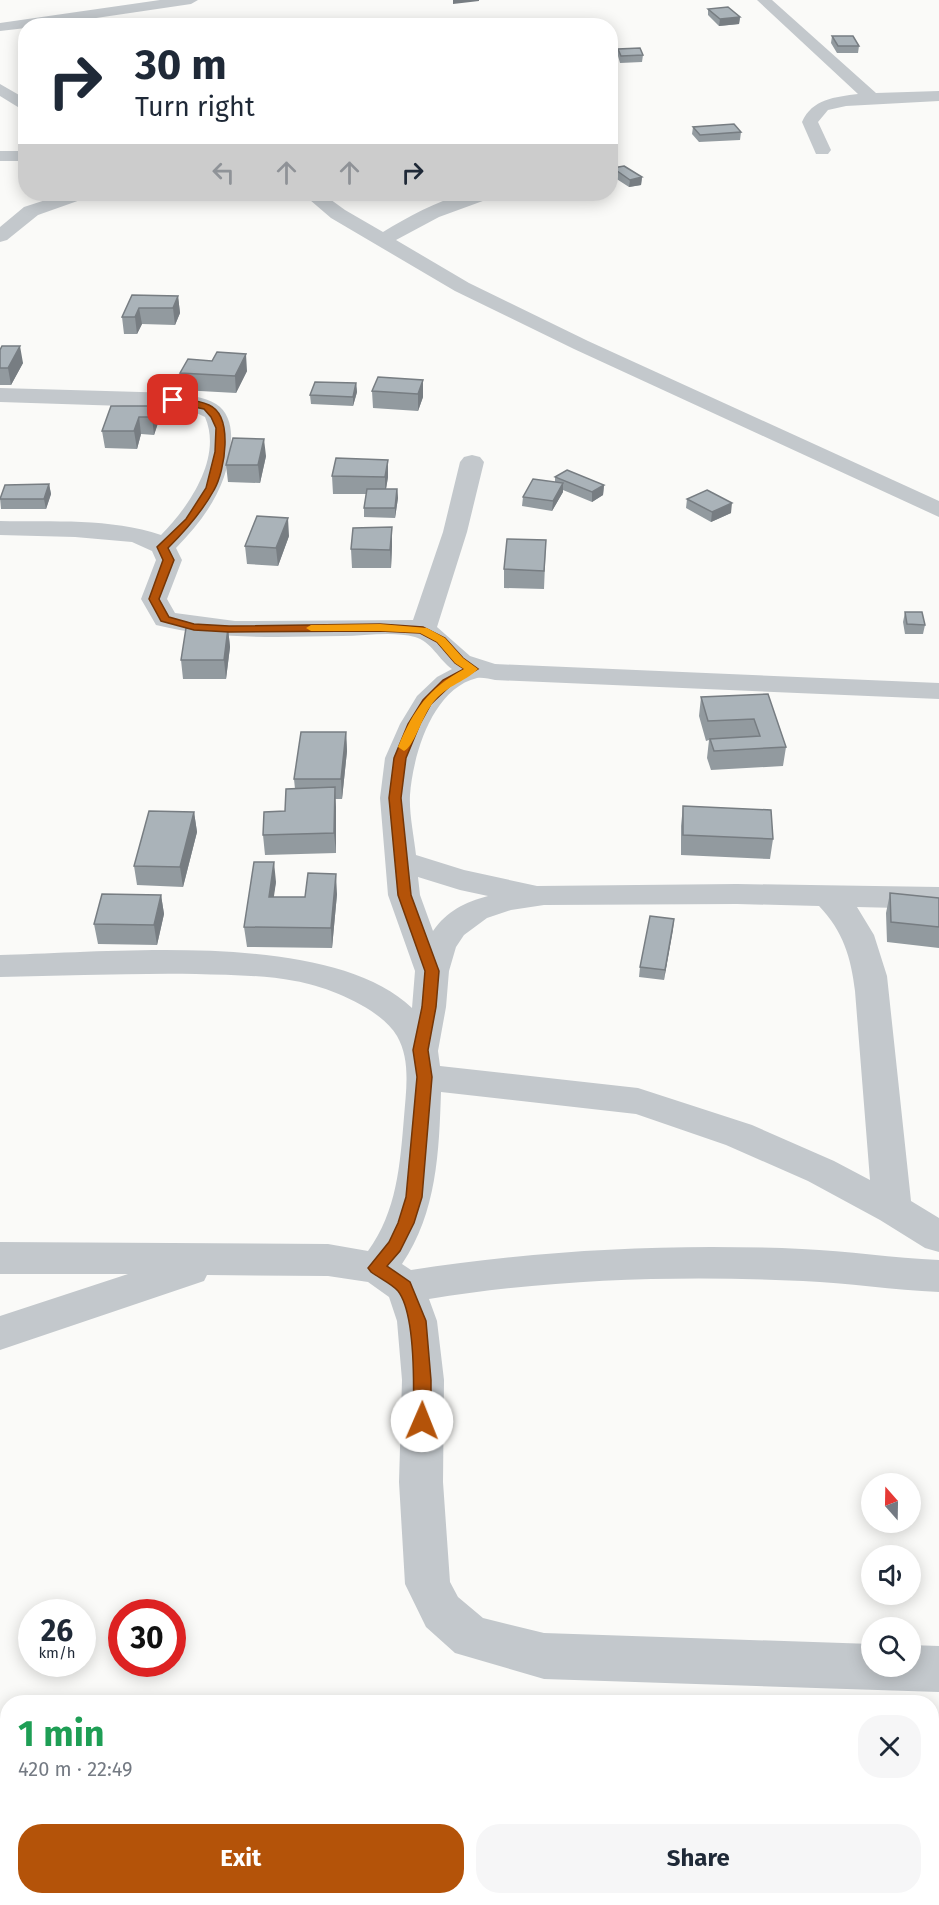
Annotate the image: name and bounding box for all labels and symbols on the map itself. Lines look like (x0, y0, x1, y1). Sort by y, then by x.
pin (147, 374, 198, 425)
position arrow (390, 1389, 454, 1453)
north arrow (861, 1473, 921, 1533)
speed limit sign: 30 (108, 1599, 186, 1677)

